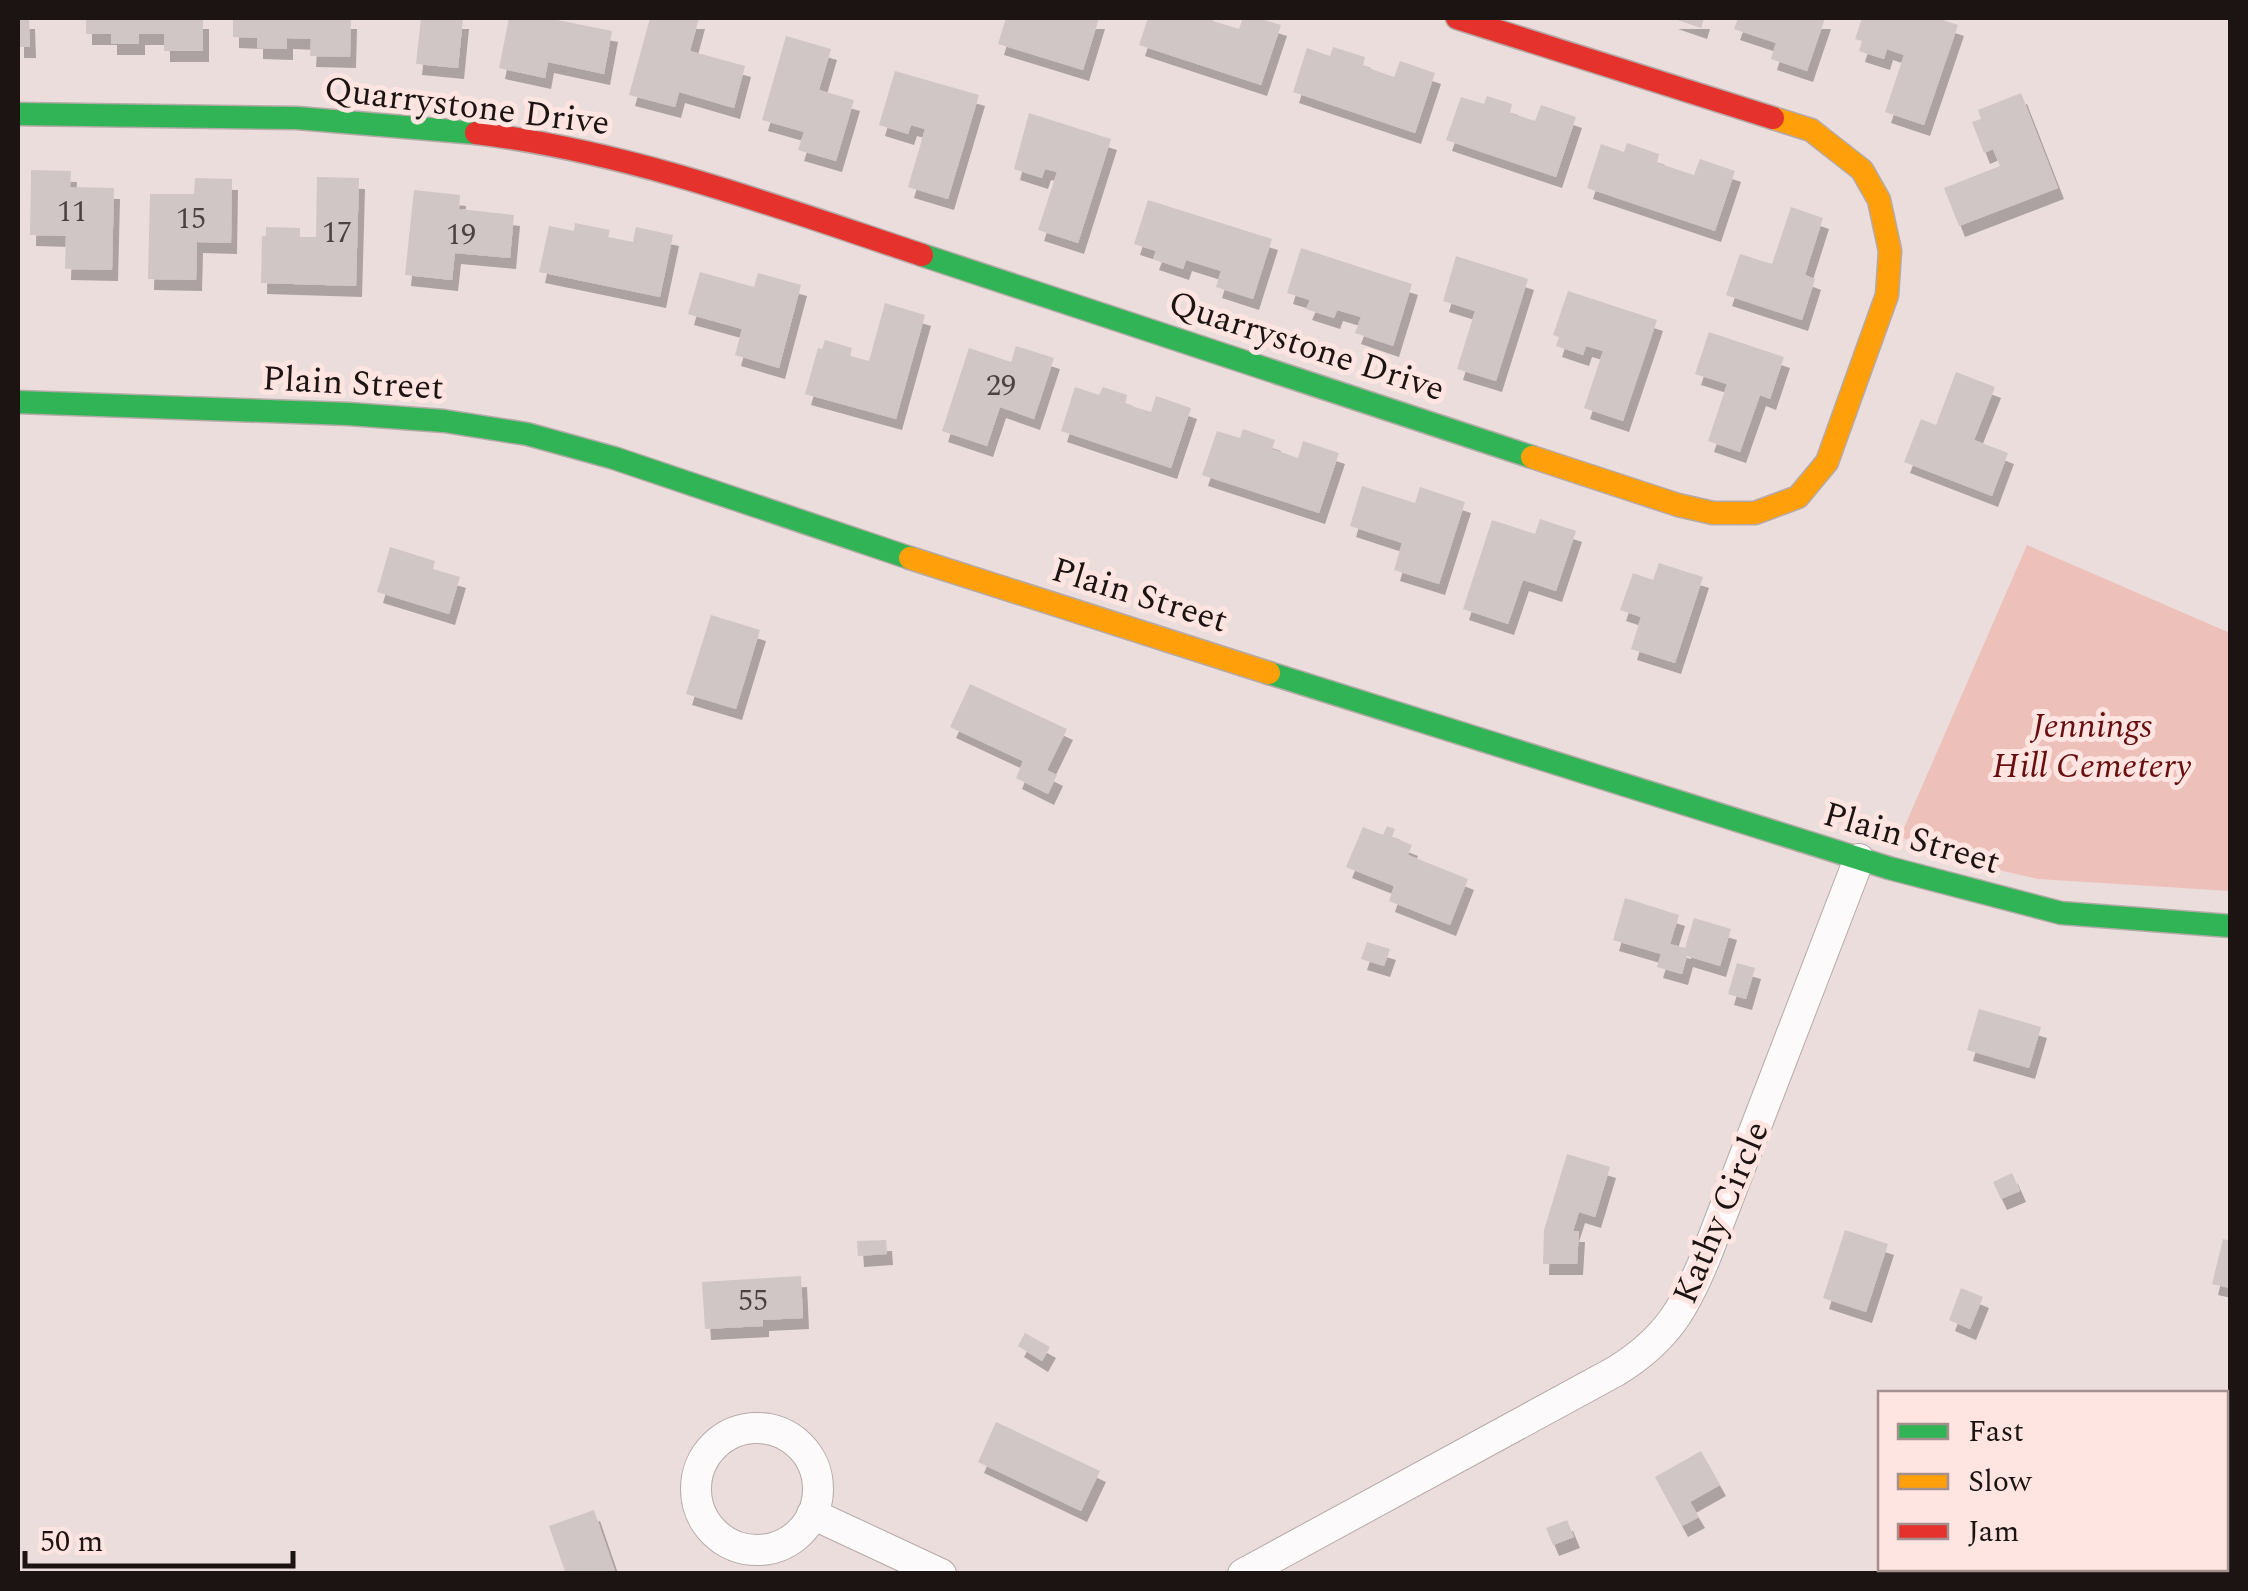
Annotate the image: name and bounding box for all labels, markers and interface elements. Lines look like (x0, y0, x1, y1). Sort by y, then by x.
street label: Quarrystone Drive (321, 63, 613, 150)
house number: 11 (57, 189, 87, 235)
house number: 15 (176, 196, 206, 242)
house number: 17 (322, 210, 352, 256)
house number: 19 (446, 212, 476, 258)
street label: Quarrystone Drive (1162, 277, 1451, 416)
street label: Plain Street (261, 352, 445, 415)
house number: 29 (986, 363, 1016, 409)
street label: Plain Street (1045, 544, 1234, 647)
park label: Jennings Hill Cemetery (1993, 700, 2192, 793)
street label: Plain Street (1817, 788, 2006, 889)
street label: Kathy Circle (1659, 1113, 1784, 1312)
house number: 55 (738, 1278, 768, 1324)
legend (1878, 1391, 2228, 1571)
text: Fast (1968, 1409, 2024, 1455)
text: Slow (1968, 1459, 2033, 1505)
scale bar (25, 1506, 292, 1568)
text: Jam (1968, 1509, 2019, 1555)
text: 50 m (40, 1519, 103, 1565)

